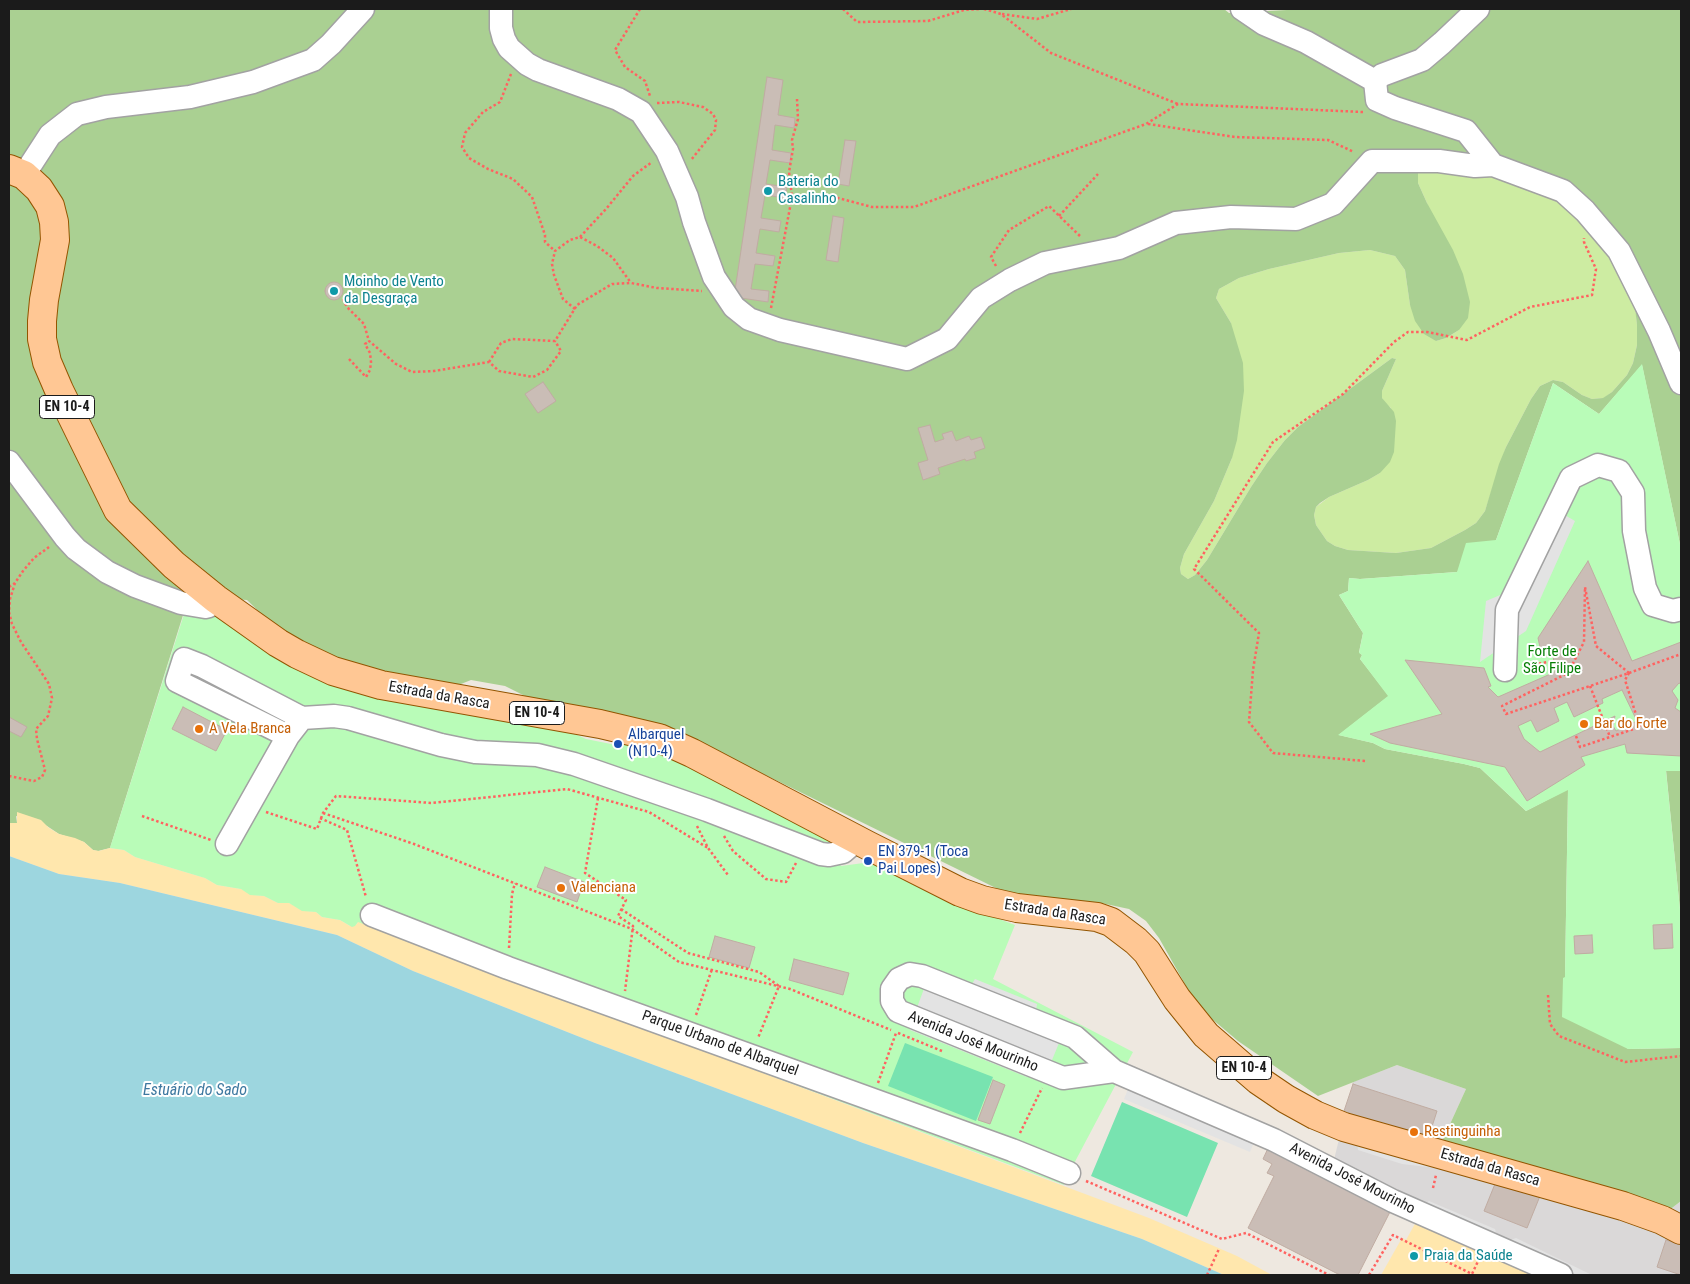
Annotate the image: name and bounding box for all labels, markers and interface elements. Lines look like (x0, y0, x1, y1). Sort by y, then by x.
place label: Bateria do Casalinho (778, 173, 838, 208)
marker: Bateria do Casalinho (762, 185, 774, 197)
place label: Moinho de Vento da Desgraça (344, 273, 444, 308)
marker: Moinho de Vento da Desgraça (328, 285, 340, 297)
road number: EN 10-4 (40, 396, 94, 418)
park label: Forte de São Filipe (1523, 643, 1581, 678)
street label: Estrada da Rasca (387, 678, 491, 714)
road number: EN 10-4 (510, 701, 564, 724)
place label: Bar do Forte (1594, 715, 1667, 733)
marker: Bar do Forte (1578, 718, 1590, 730)
place label: A Vela Branca (209, 720, 291, 738)
marker: A Vela Branca (193, 723, 205, 735)
place label: Albarquel (N10-4) (628, 726, 684, 761)
marker: Albarquel (N10-4) (612, 738, 624, 750)
place label: EN 379-1 (Toca Pai Lopes) (878, 843, 968, 878)
marker: EN 379-1 (Toca Pai Lopes) (862, 855, 874, 867)
place label: Valenciana (571, 879, 636, 897)
marker: Valenciana (555, 882, 567, 894)
street label: Estrada da Rasca (1003, 896, 1107, 930)
street label: Parque Urbano de Albarquel (639, 1007, 801, 1081)
street label: Avenida José Mourinho (905, 1008, 1041, 1076)
road number: EN 10-4 (1216, 1056, 1272, 1080)
water label: Estuário do Sado (143, 1081, 247, 1101)
place label: Restinguinha (1424, 1123, 1501, 1141)
marker: Restinguinha (1408, 1126, 1420, 1138)
street label: Avenida José Mourinho (1286, 1140, 1418, 1218)
street label: Estrada da Rasca (1438, 1145, 1542, 1191)
place label: Praia da Saúde (1424, 1247, 1513, 1265)
marker: Praia da Saúde (1408, 1250, 1420, 1262)

